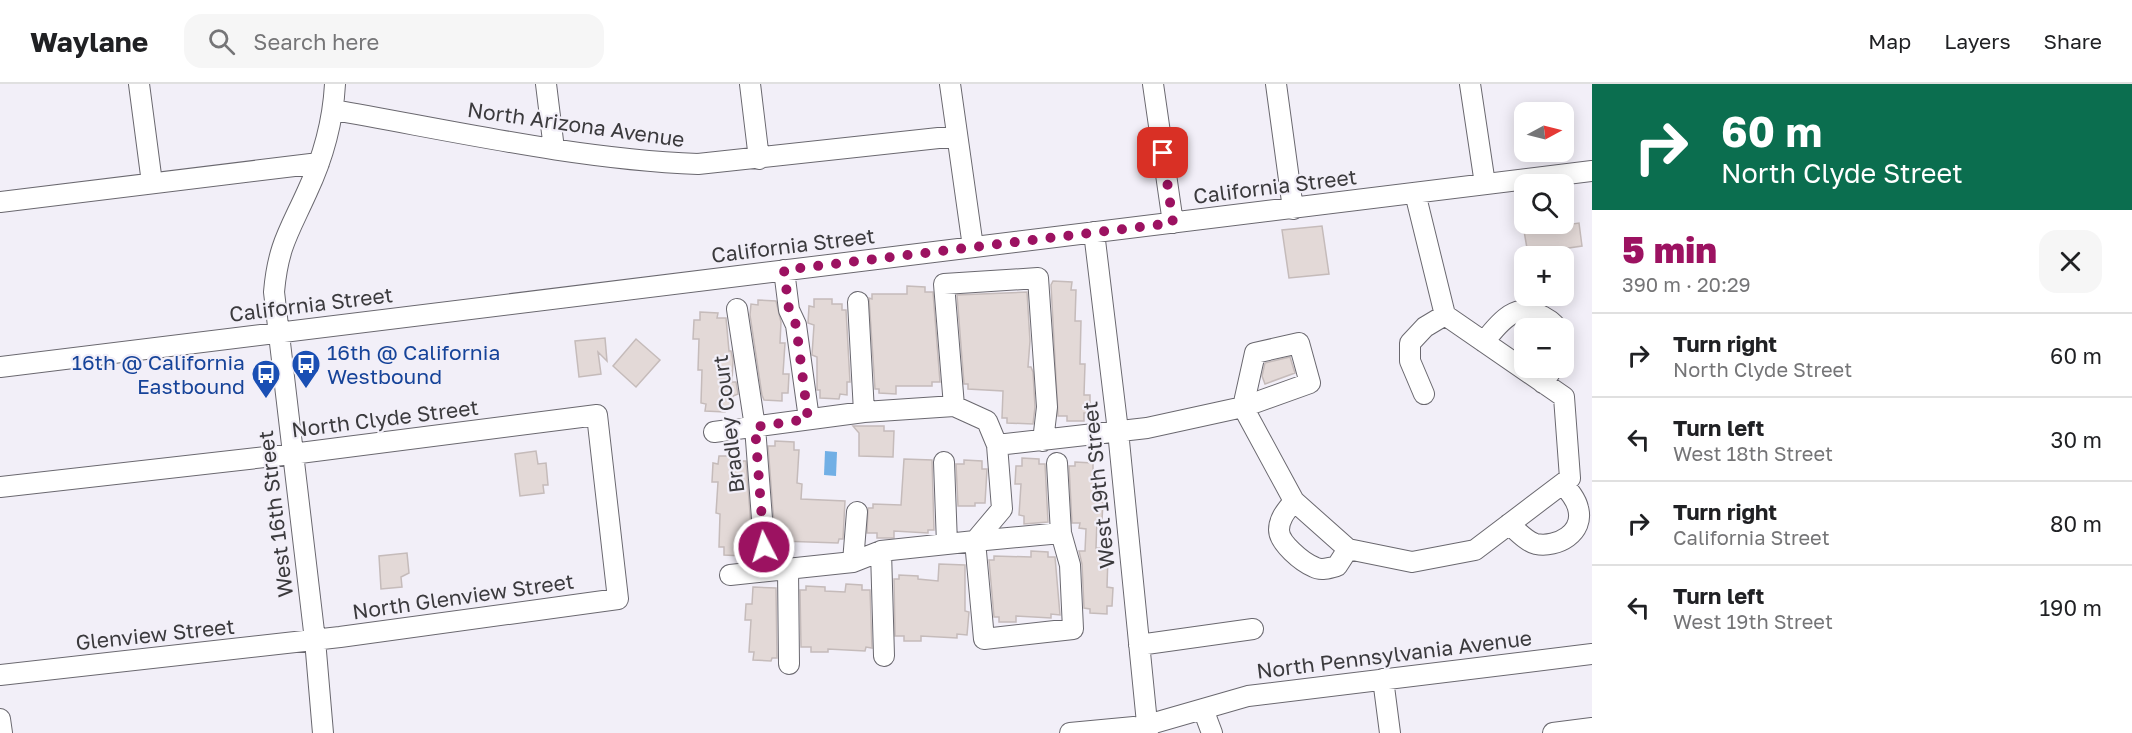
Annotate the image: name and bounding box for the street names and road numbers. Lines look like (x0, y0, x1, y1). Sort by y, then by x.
street label: North Arizona Avenue (466, 96, 686, 152)
street label: California Street (1192, 163, 1358, 209)
street label: California Street (710, 222, 876, 268)
street label: California Street (228, 281, 394, 327)
street label: Bradley Court (707, 354, 749, 494)
street label: North Clyde Street (290, 394, 480, 442)
street label: West 19th Street (1076, 400, 1120, 570)
street label: West 16th Street (252, 429, 298, 599)
street label: North Glenview Street (351, 568, 575, 624)
street label: Glenview Street (74, 613, 236, 655)
street label: North Pennsylvania Avenue (1255, 624, 1533, 684)

